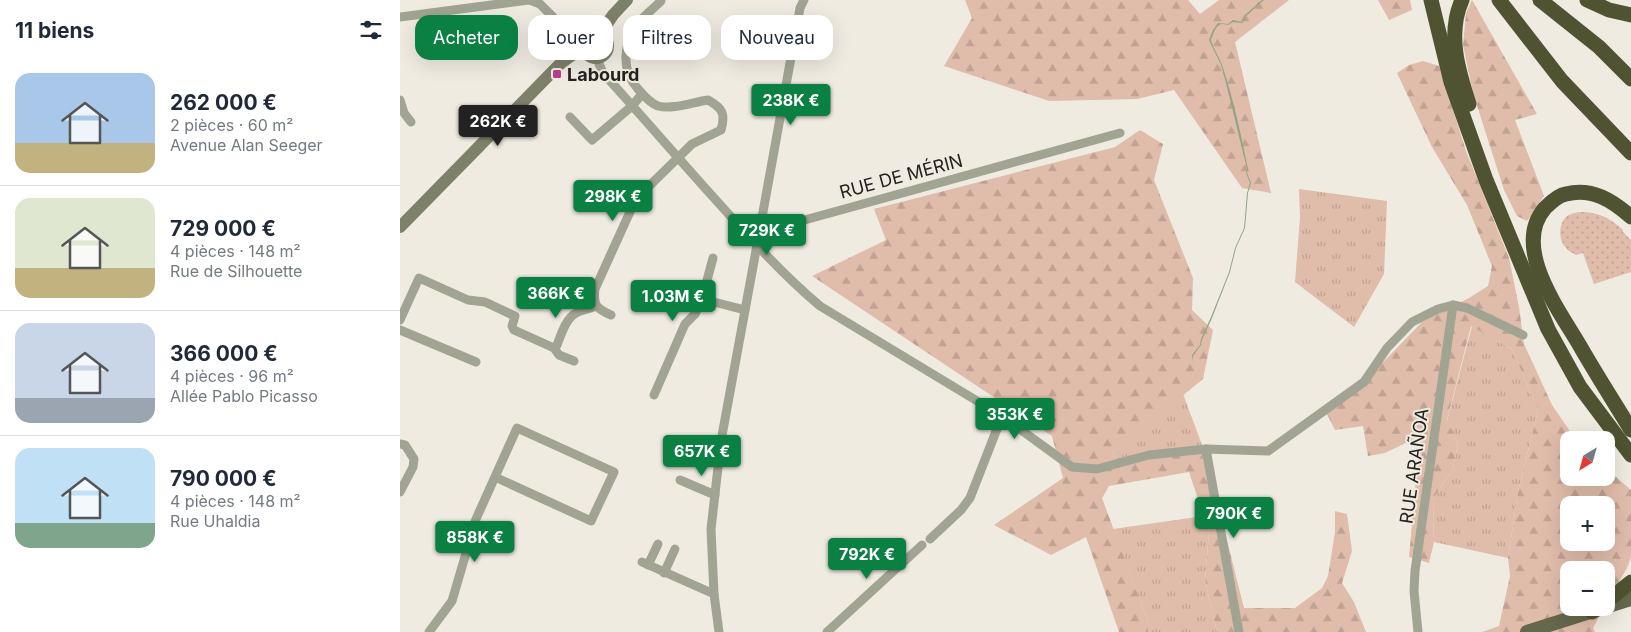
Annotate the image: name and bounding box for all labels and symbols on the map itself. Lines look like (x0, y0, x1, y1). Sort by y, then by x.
place label: Labourd (567, 64, 639, 85)
marker: Labourd (551, 68, 563, 80)
pin: 238K € (750, 84, 832, 126)
pin: 262K € (457, 104, 539, 147)
street label: RUE DE MÉRIN (837, 148, 965, 203)
pin: 298K € (572, 180, 654, 222)
pin: 729K € (726, 214, 808, 256)
pin: 366K € (515, 276, 597, 319)
pin: 1.03M € (627, 280, 719, 322)
pin: 353K € (974, 398, 1056, 440)
street label: RUE ARAÑOA (1395, 407, 1432, 525)
north arrow (1560, 431, 1615, 486)
pin: 657K € (661, 434, 743, 477)
pin: 790K € (1193, 496, 1275, 539)
pin: 858K € (434, 520, 516, 563)
pin: 792K € (826, 538, 908, 580)

